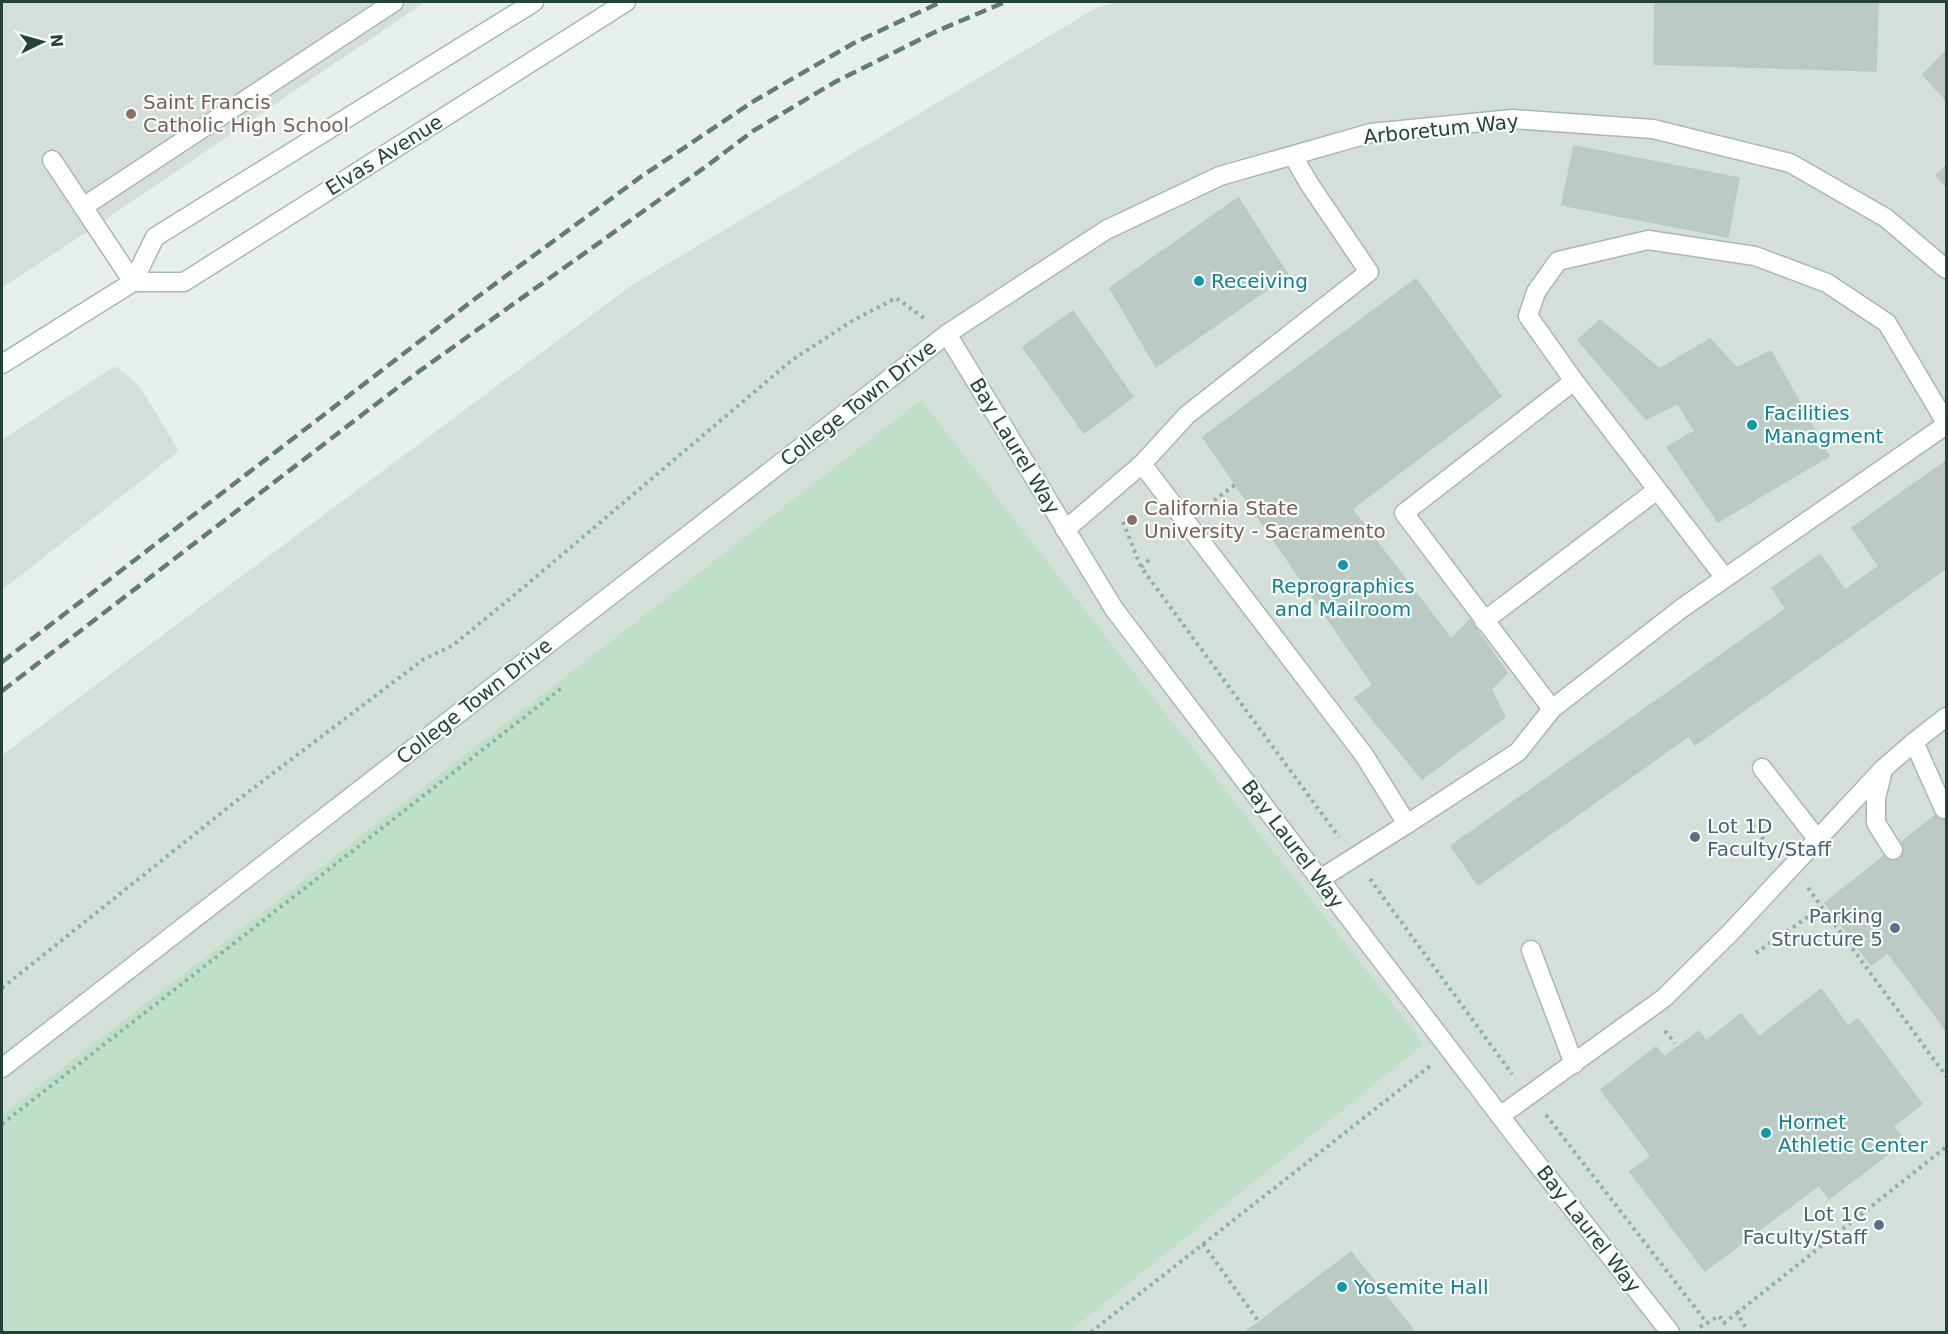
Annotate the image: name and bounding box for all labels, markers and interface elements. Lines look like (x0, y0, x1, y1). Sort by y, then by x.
north arrow (12, 12, 72, 72)
text: N (46, 33, 66, 48)
place label: Saint Francis Catholic High School (143, 90, 349, 137)
marker: Saint Francis Catholic High School (124, 107, 138, 121)
street label: Elvas Avenue (321, 109, 447, 201)
street label: Arboretum Way (1362, 109, 1520, 149)
place label: Receiving (1211, 269, 1308, 293)
marker: Receiving (1192, 274, 1206, 288)
street label: College Town Drive (775, 335, 941, 471)
street label: Bay Laurel Way (965, 373, 1065, 519)
place label: Facilities Managment (1764, 401, 1884, 448)
marker: Facilities Managment (1745, 418, 1759, 432)
place label: California State University - Sacramento (1144, 496, 1386, 543)
marker: California State University - Sacramento (1125, 513, 1139, 527)
marker: Reprographics and Mailroom (1336, 558, 1350, 572)
place label: Reprographics and Mailroom (1271, 574, 1415, 621)
street label: College Town Drive (391, 633, 557, 769)
street label: Bay Laurel Way (1237, 775, 1349, 913)
place label: Lot 1D Faculty/Staff (1707, 814, 1832, 861)
marker: Lot 1D Faculty/Staff (1688, 830, 1702, 844)
place label: Parking Structure 5 (1771, 904, 1883, 951)
marker: Parking Structure 5 (1888, 921, 1902, 935)
place label: Hornet Athletic Center (1778, 1110, 1929, 1157)
marker: Hornet Athletic Center (1759, 1126, 1773, 1140)
street label: Bay Laurel Way (1532, 1161, 1646, 1298)
place label: Lot 1C Faculty/Staff (1743, 1202, 1868, 1249)
marker: Lot 1C Faculty/Staff (1872, 1218, 1886, 1232)
place label: Yosemite Hall (1353, 1275, 1488, 1299)
marker: Yosemite Hall (1335, 1280, 1349, 1294)

